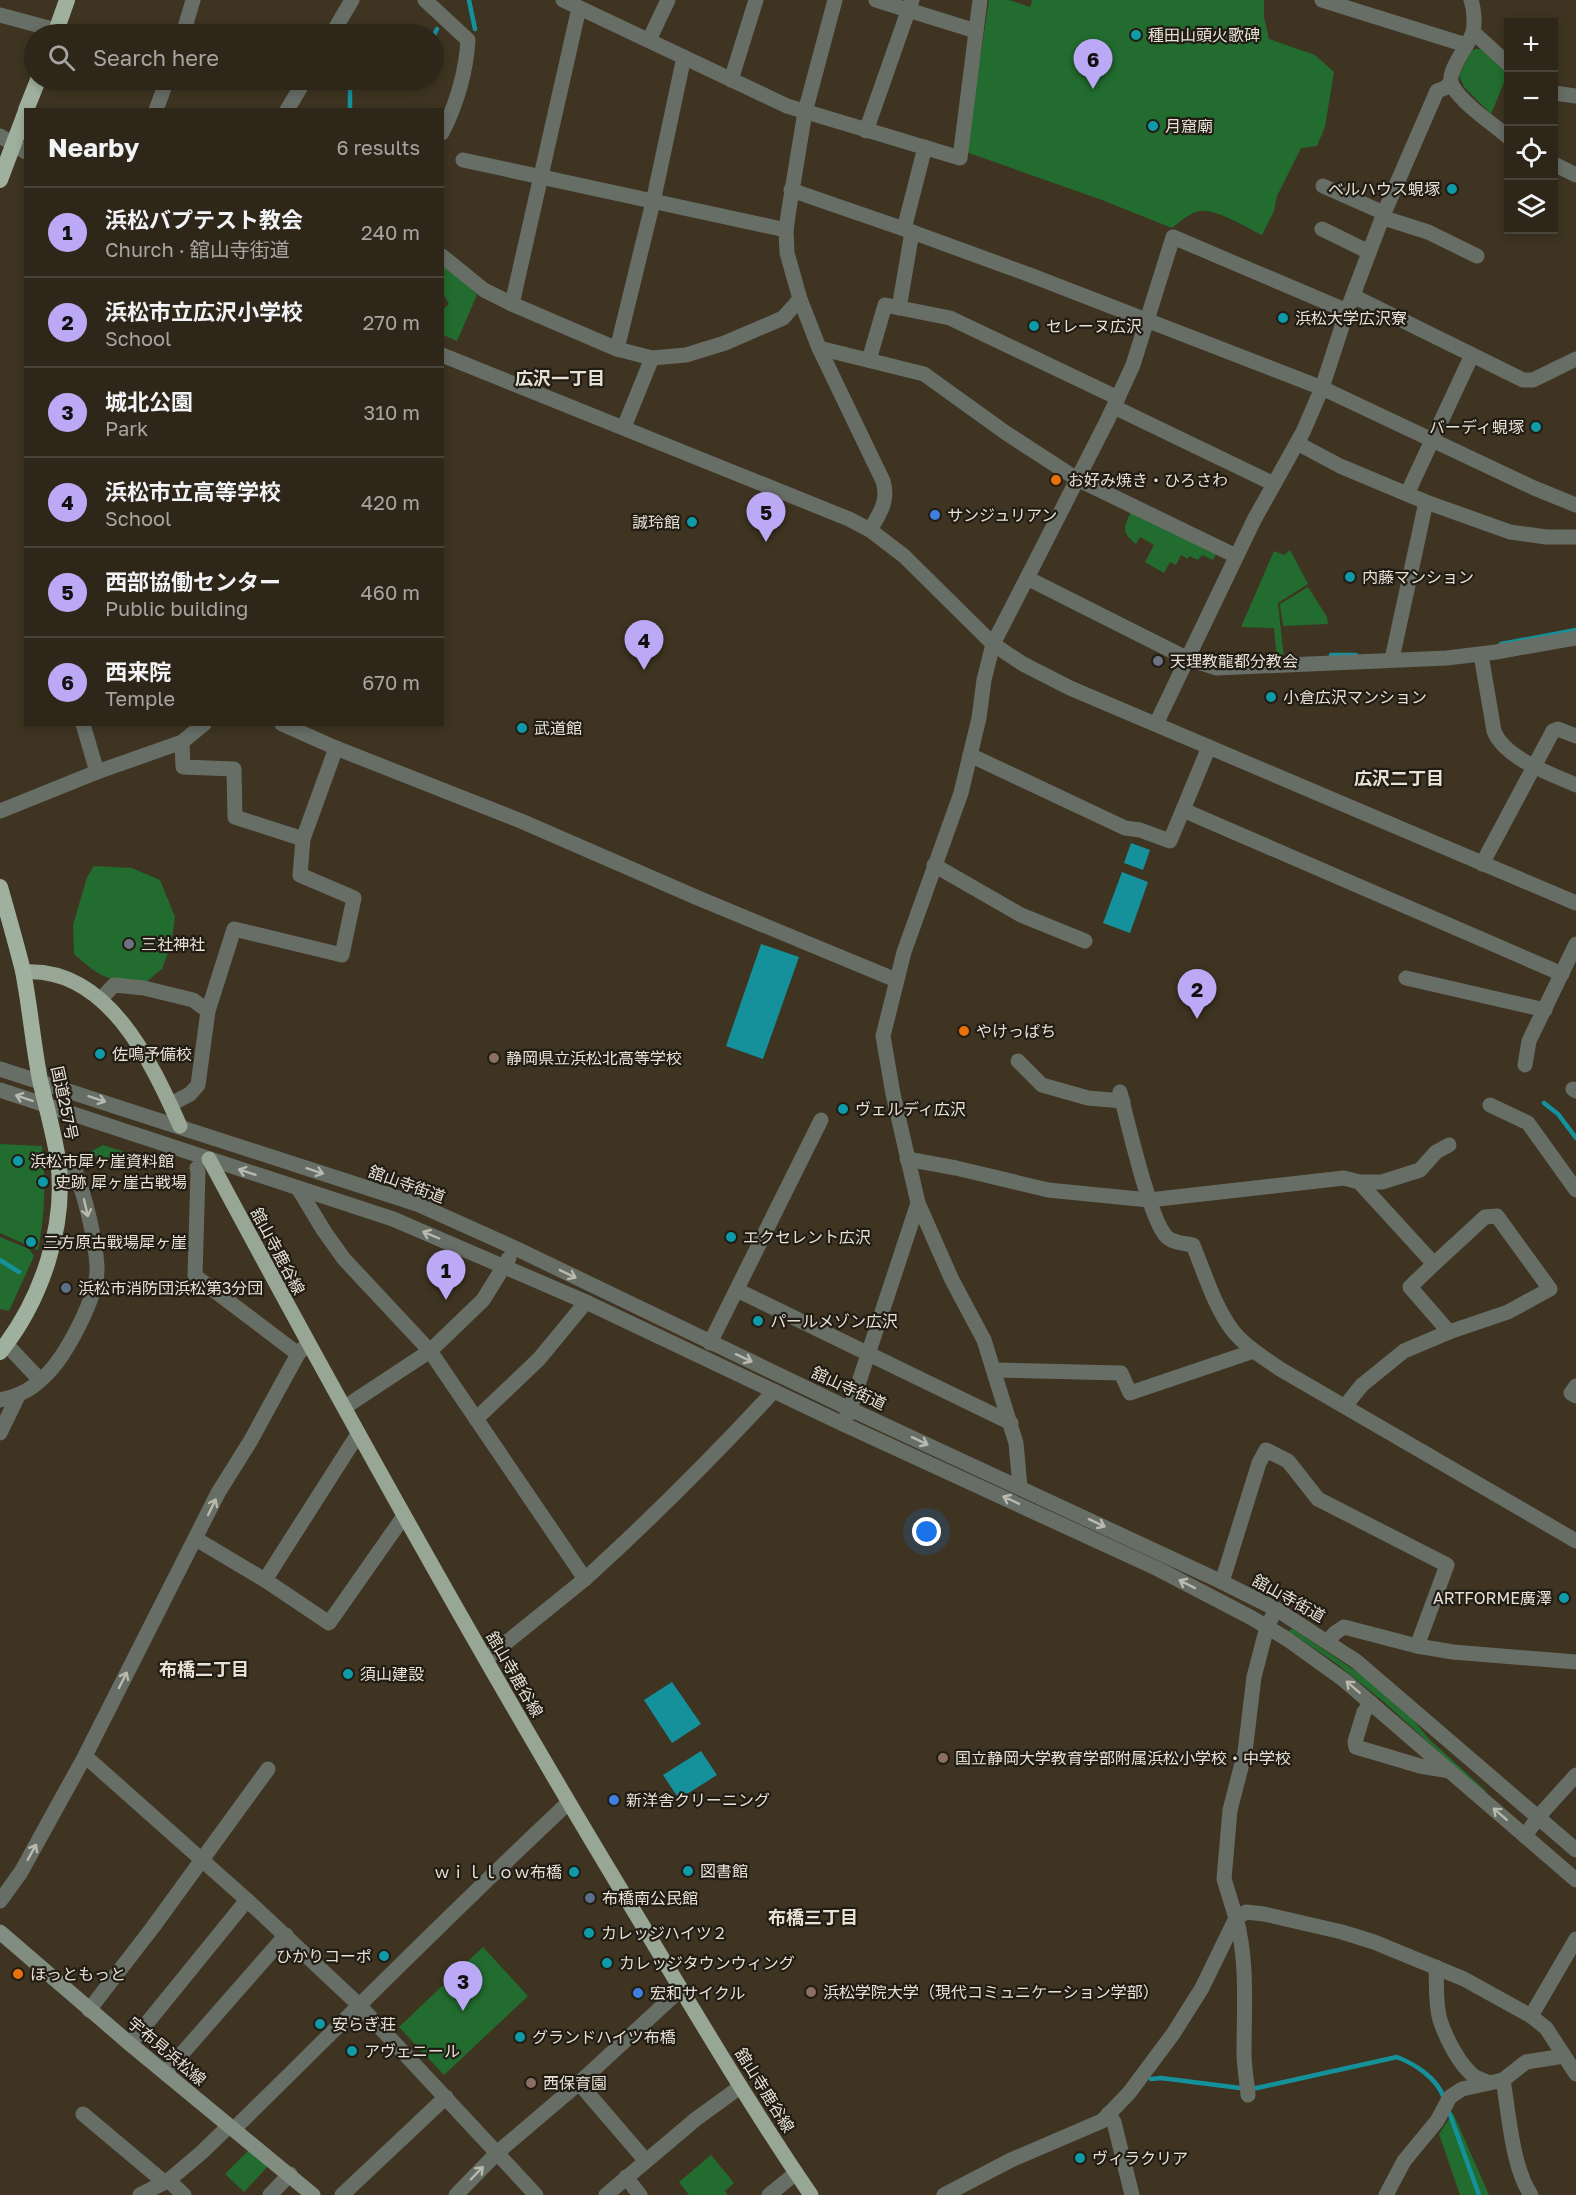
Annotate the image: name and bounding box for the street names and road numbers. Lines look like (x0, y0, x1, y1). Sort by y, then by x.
street label: 国道257号 (47, 1064, 83, 1142)
street label: 舘山寺街道 (366, 1161, 448, 1207)
street label: 舘山寺鹿谷線 (247, 1204, 309, 1298)
street label: 舘山寺街道 (809, 1362, 889, 1414)
street label: 舘山寺街道 (1249, 1570, 1329, 1626)
street label: 舘山寺鹿谷線 (482, 1627, 548, 1721)
street label: 宇布見浜松線 (124, 2012, 210, 2090)
street label: 舘山寺鹿谷線 (731, 2044, 799, 2136)

